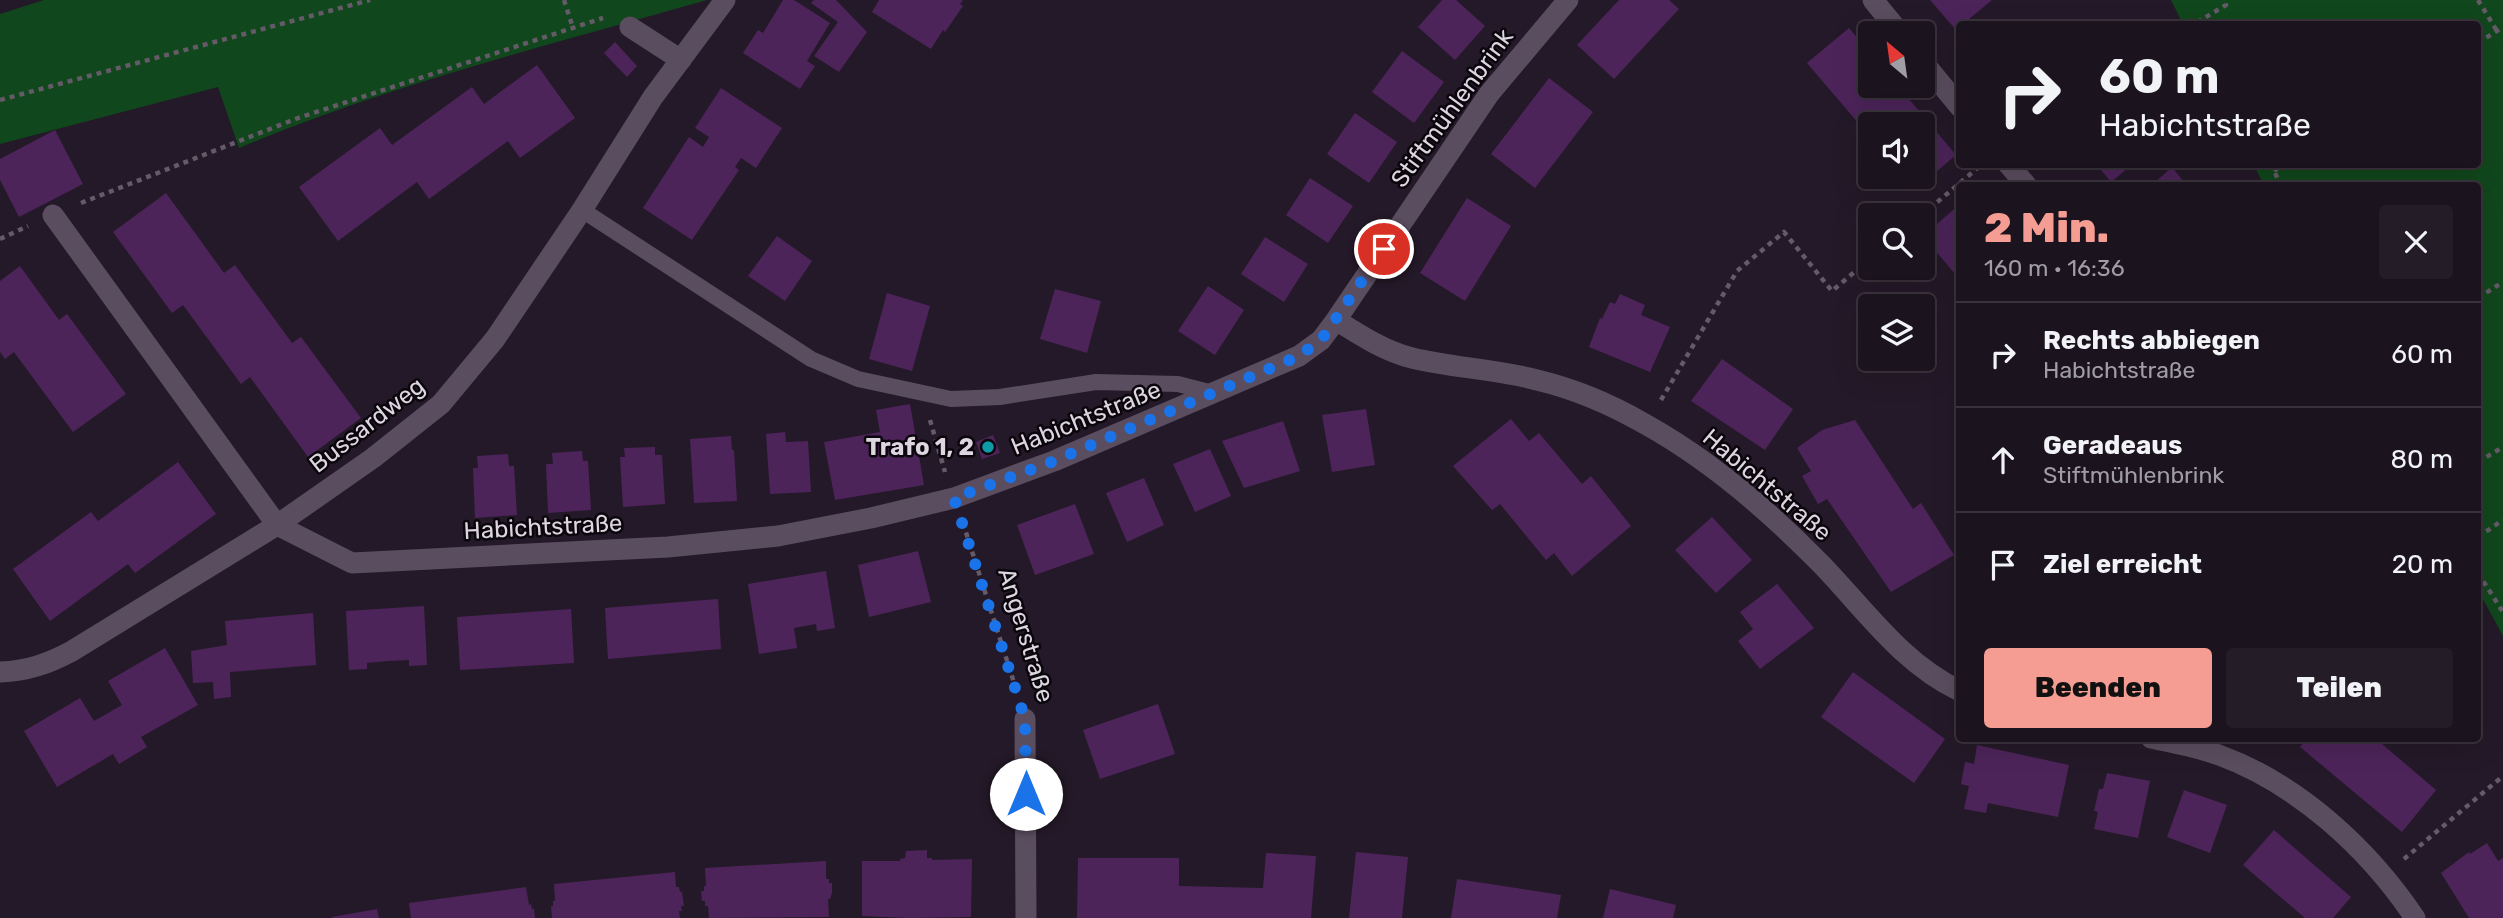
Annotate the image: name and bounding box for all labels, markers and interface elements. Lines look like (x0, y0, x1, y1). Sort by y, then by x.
north arrow (1858, 21, 1936, 98)
map controls (1858, 21, 1935, 371)
street label: Stiftmühlenbrink (1385, 23, 1519, 193)
text: 60 m (2099, 47, 2220, 105)
icon: right (1984, 49, 2075, 140)
text: Habichtstraße (2099, 106, 2311, 144)
button: sound (1858, 112, 1935, 189)
button: search (1858, 203, 1935, 280)
text: 2 Min. (1984, 203, 2109, 253)
button: close (2379, 205, 2453, 279)
pin (1354, 219, 1414, 279)
icon: arrive (1365, 230, 1403, 268)
text: 160 m · 16:36 (1984, 254, 2125, 282)
button: layers (1858, 294, 1935, 371)
text: Rechts abbiegen (2043, 325, 2260, 356)
icon: right (1984, 336, 2022, 374)
text: 60 m (2391, 339, 2453, 370)
text: Habichtstraße (2043, 356, 2195, 384)
street label: Bussardweg (304, 371, 430, 479)
street label: Habichtstraße (1007, 375, 1165, 461)
street label: Habichtstraße (1697, 423, 1837, 547)
text: Geradeaus (2043, 430, 2182, 461)
place label: Trafo 1, 2 (866, 433, 974, 461)
marker: Trafo 1, 2 (980, 439, 996, 455)
icon: ahead (1984, 441, 2022, 479)
text: 80 m (2390, 444, 2453, 475)
text: Stiftmühlenbrink (2043, 461, 2224, 489)
street label: Habichtstraße (463, 509, 623, 545)
icon: arrive (1984, 546, 2022, 584)
text: Ziel erreicht (2043, 549, 2202, 580)
text: 20 m (2392, 549, 2453, 580)
street label: Angerstraße (992, 565, 1060, 705)
button: Beenden (1984, 648, 2212, 728)
button: Teilen (2226, 648, 2453, 728)
position arrow (989, 757, 1063, 831)

